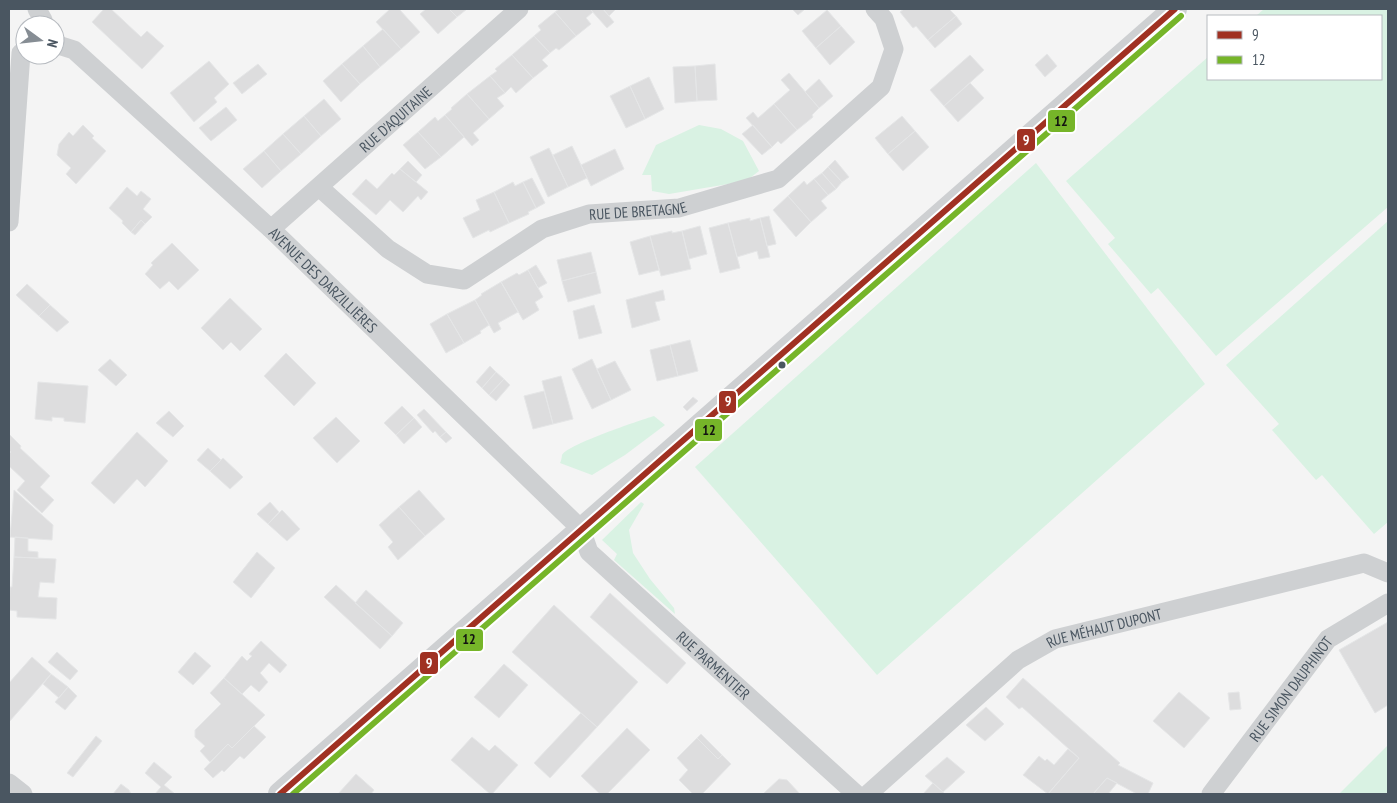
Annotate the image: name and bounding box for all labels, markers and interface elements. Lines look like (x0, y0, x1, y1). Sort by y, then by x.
north arrow (15, 15, 65, 65)
legend (1207, 15, 1382, 80)
text: 9 (1252, 25, 1259, 44)
text: N (43, 37, 62, 49)
text: 12 (1252, 50, 1266, 69)
street label: RUE D'AQUITAINE (355, 82, 435, 156)
line badge: 12 (1047, 109, 1076, 133)
text: 12 (1054, 112, 1068, 130)
line badge: 9 (1016, 128, 1036, 152)
text: 9 (1023, 131, 1030, 149)
street label: RUE DE BRETAGNE (589, 197, 689, 223)
street label: AVENUE DES DARZILLIÈRES (265, 223, 382, 336)
unlabelled marker (777, 360, 787, 370)
line badge: 9 (718, 390, 737, 414)
text: 9 (725, 392, 732, 410)
line badge: 12 (694, 418, 723, 442)
text: 12 (702, 421, 716, 439)
street label: RUE MÉHAUT DUPONT (1043, 604, 1164, 652)
street label: RUE PARMENTIER (673, 627, 754, 703)
line badge: 12 (455, 628, 484, 652)
text: 12 (462, 630, 476, 648)
street label: RUE SIMON DAUPHINOT (1245, 632, 1337, 745)
line badge: 9 (419, 651, 439, 675)
text: 9 (426, 654, 433, 672)

